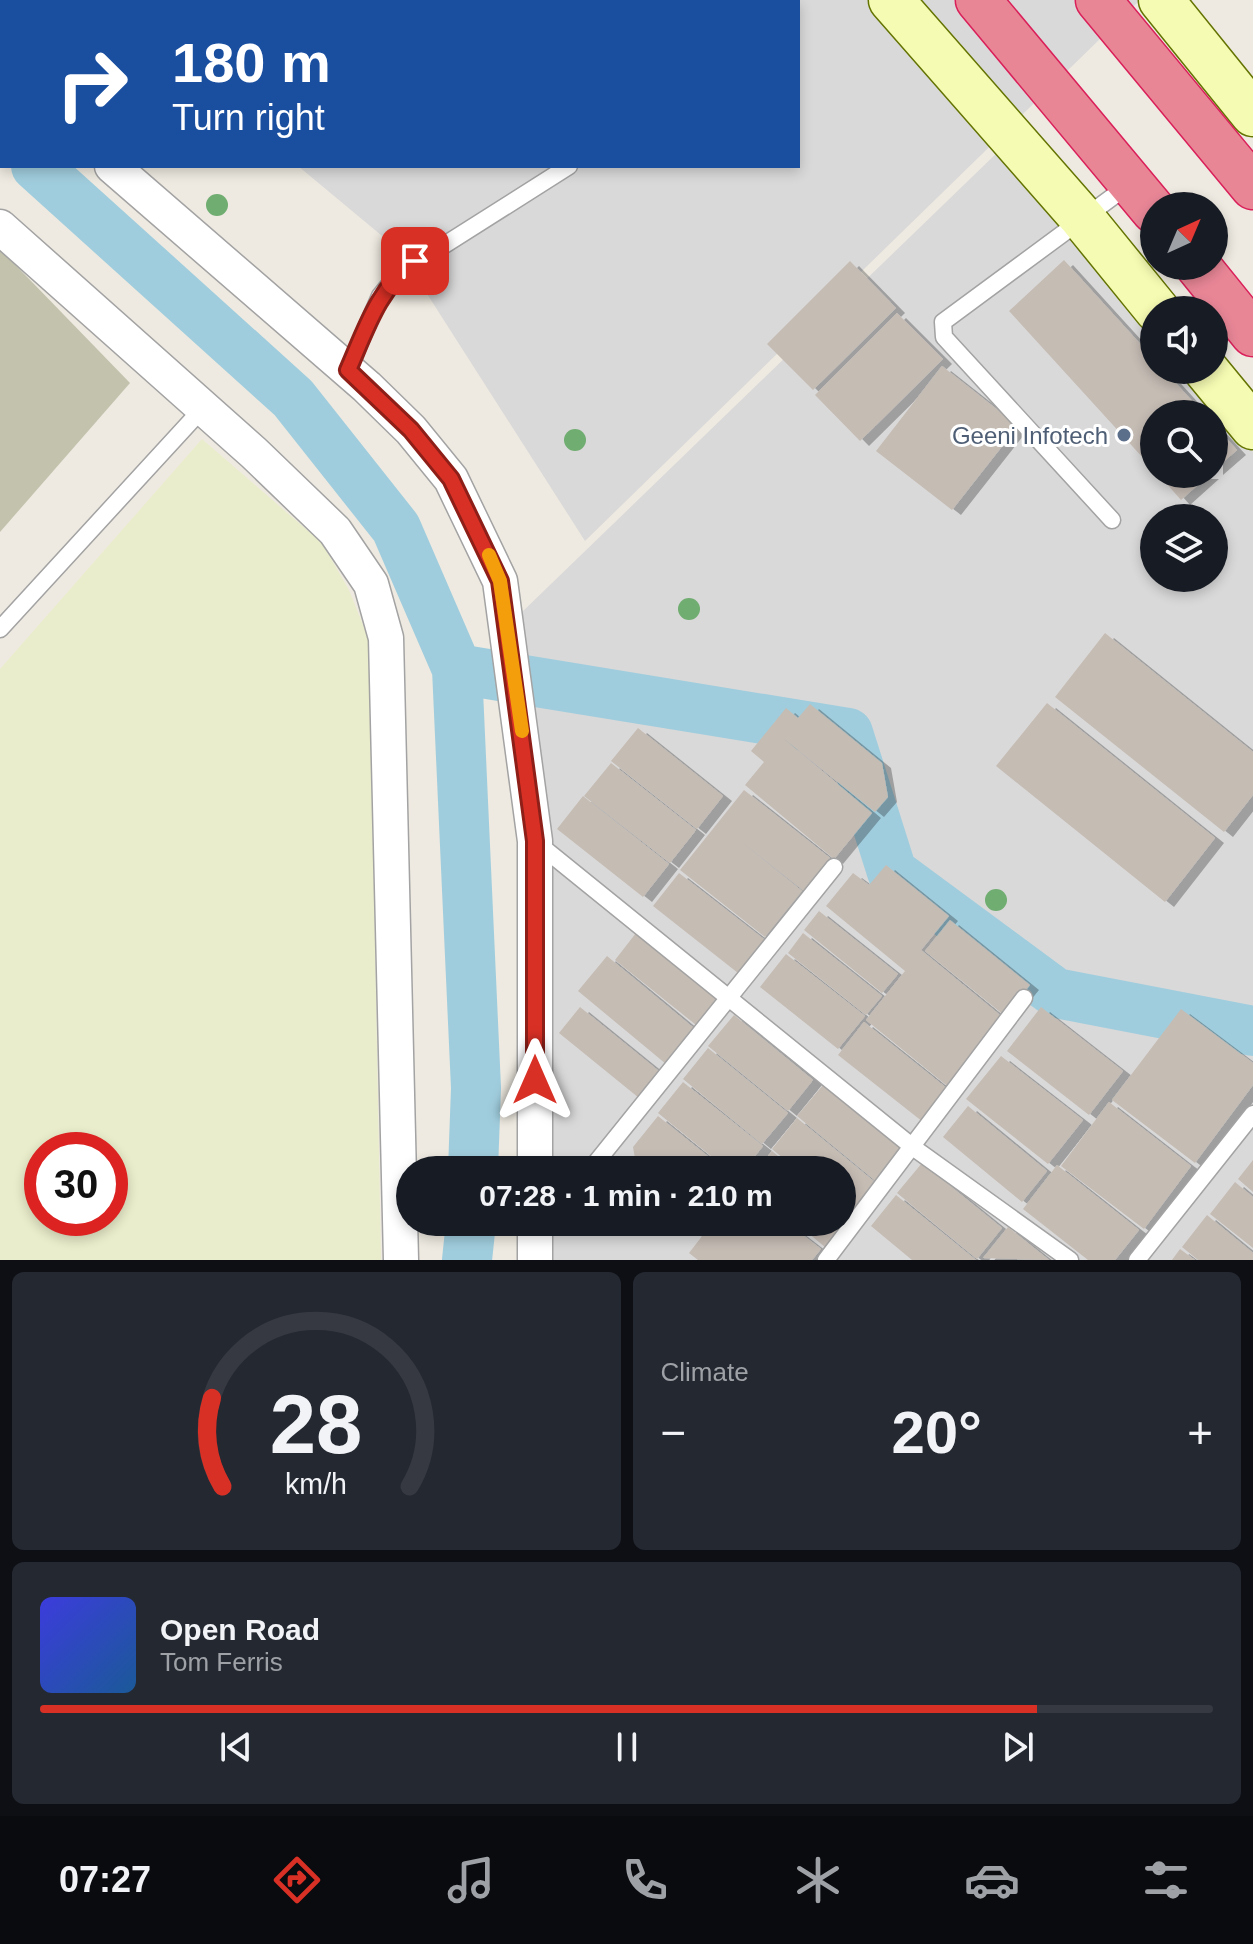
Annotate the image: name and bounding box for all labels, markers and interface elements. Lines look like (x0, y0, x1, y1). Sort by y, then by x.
text: 180 m (172, 31, 331, 94)
icon: right (40, 32, 144, 136)
text: Turn right (172, 97, 325, 138)
north arrow (1140, 192, 1228, 280)
map controls (1140, 192, 1228, 592)
pin (381, 227, 449, 295)
icon: arrive (393, 239, 437, 283)
button: sound (1140, 296, 1228, 384)
button: search (1140, 400, 1228, 488)
place label: Geeni Infotech (952, 422, 1108, 449)
marker: Geeni Infotech (1115, 426, 1133, 444)
button: layers (1140, 504, 1228, 592)
position arrow (493, 1038, 577, 1122)
speed limit sign: 30 (24, 1132, 128, 1236)
text: 07:28 · 1 min · 210 m (479, 1179, 773, 1212)
text: Climate (661, 1357, 749, 1387)
text: 28 (270, 1378, 363, 1471)
text: 20° (891, 1399, 982, 1466)
text: − (661, 1408, 686, 1457)
text: + (1187, 1408, 1213, 1457)
text: km/h (285, 1468, 347, 1500)
text: Open Road (160, 1613, 320, 1646)
text: Tom Ferris (160, 1647, 283, 1677)
icon: previous (214, 1725, 258, 1769)
icon: pause (605, 1725, 649, 1769)
icon: next (996, 1725, 1040, 1769)
icon: directions (269, 1852, 325, 1908)
icon: music (443, 1852, 499, 1908)
icon: phone (617, 1852, 673, 1908)
icon: climate (790, 1852, 846, 1908)
icon: car (964, 1852, 1020, 1908)
icon: filters (1138, 1852, 1194, 1908)
text: 07:27 (59, 1859, 151, 1900)

